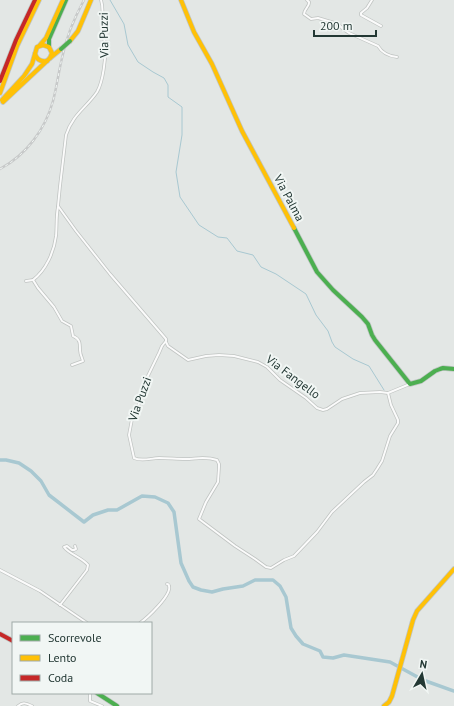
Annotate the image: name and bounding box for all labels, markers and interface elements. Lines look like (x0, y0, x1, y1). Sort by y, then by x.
street label: Via Puzzi (96, 12, 111, 59)
scale bar (314, 12, 376, 38)
text: 200 m (320, 18, 353, 33)
street label: Via Palma (270, 171, 308, 224)
street label: Via Fangello (262, 351, 323, 402)
street label: Via Puzzi (124, 375, 154, 424)
legend (12, 622, 152, 694)
text: Scorrevole (48, 630, 102, 645)
text: Lento (48, 650, 77, 665)
north arrow (402, 654, 442, 694)
text: N (419, 657, 428, 672)
text: Coda (48, 670, 73, 685)

